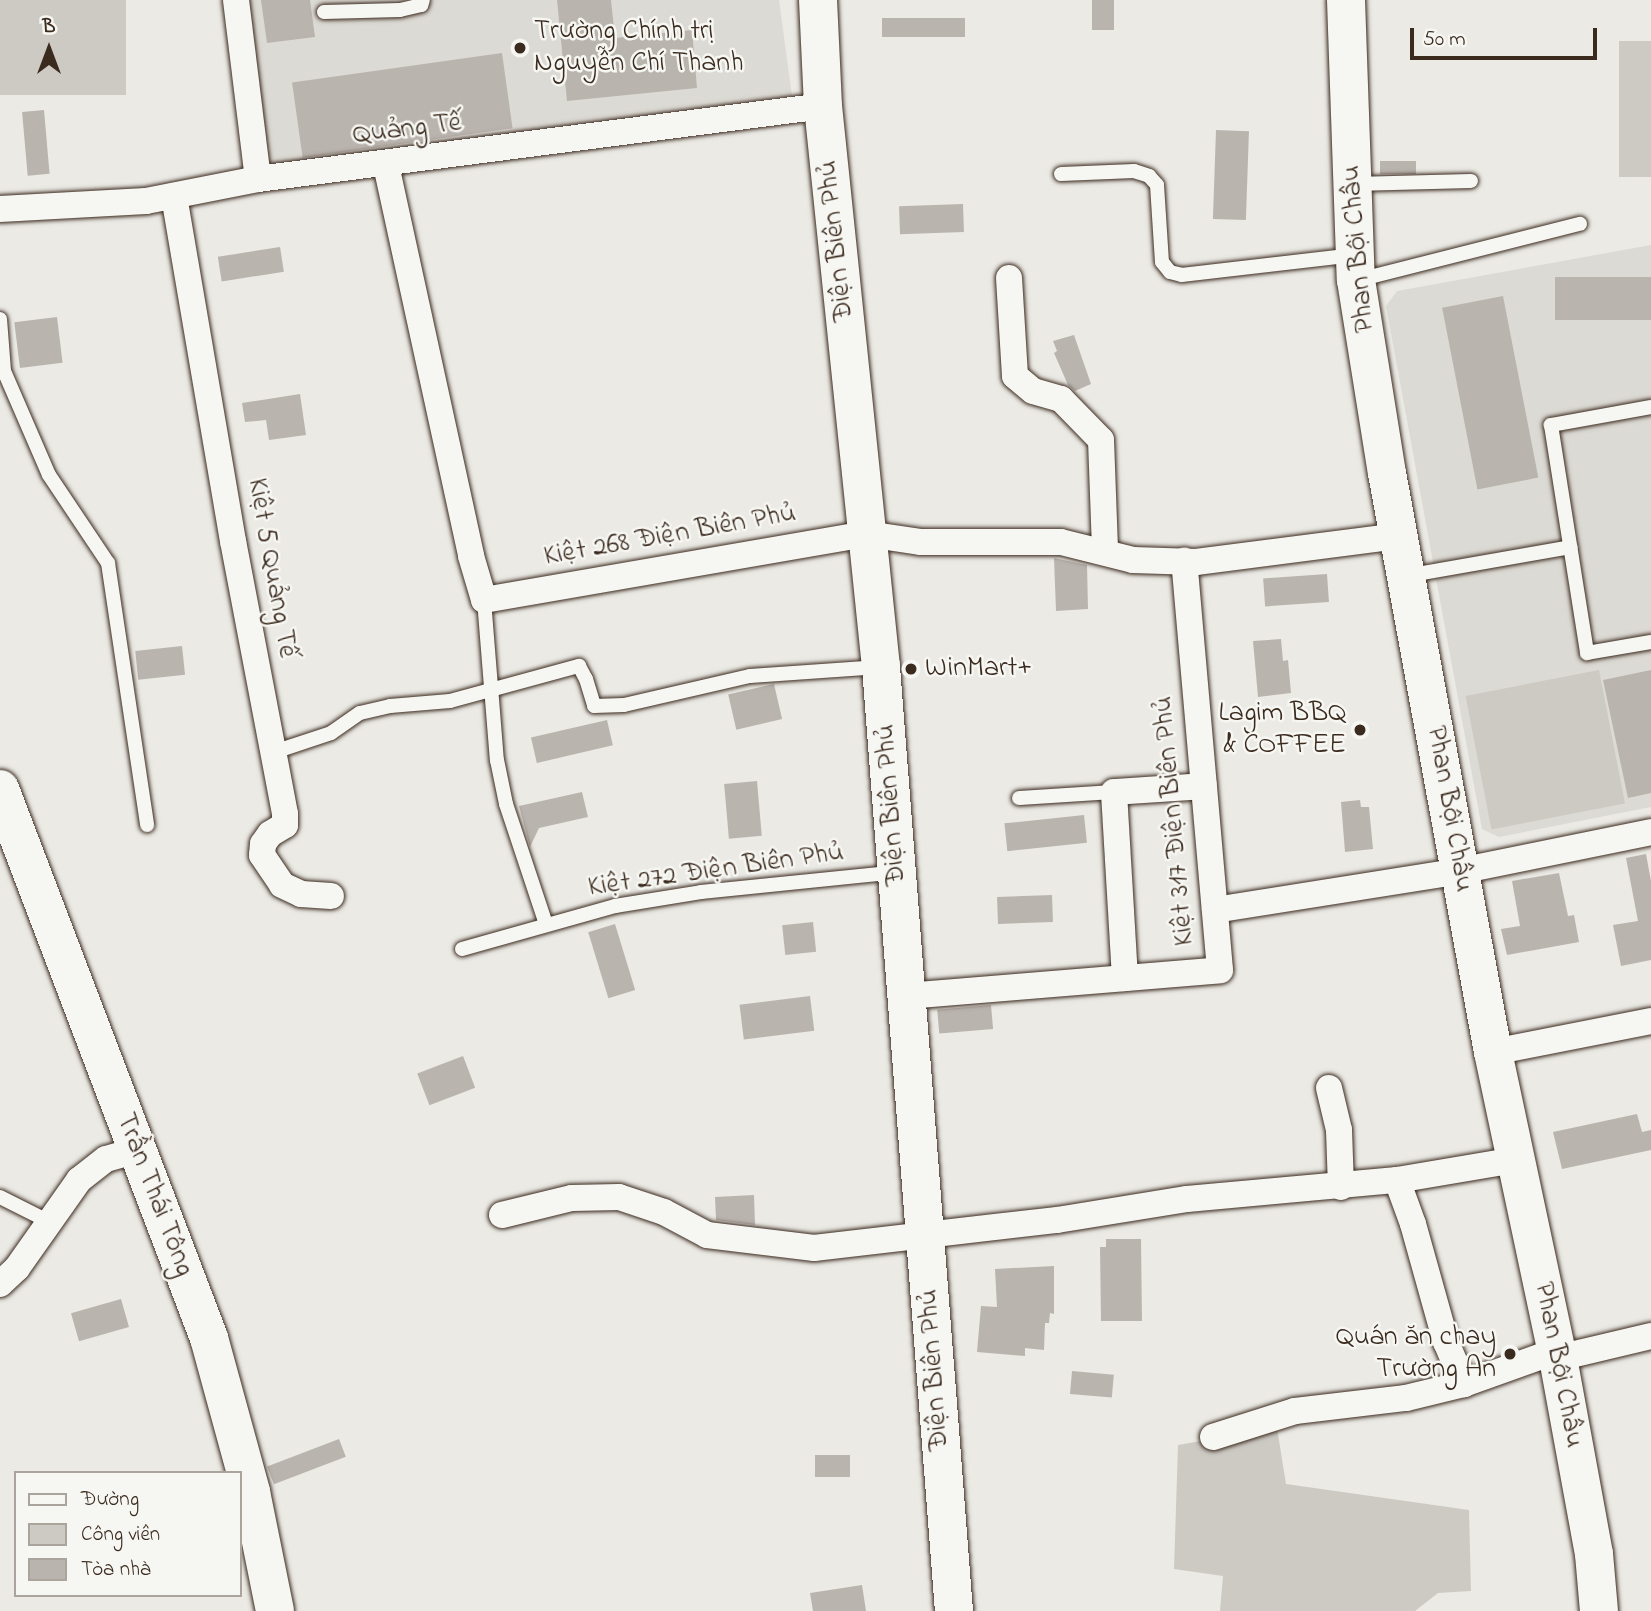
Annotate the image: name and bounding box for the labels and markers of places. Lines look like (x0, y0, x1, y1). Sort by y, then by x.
place label: Trường Chính trị Nguyễn Chí Thanh (534, 15, 743, 81)
marker: Trường Chính trị Nguyễn Chí Thanh (512, 40, 528, 56)
place label: WinMart+ (925, 652, 1032, 686)
marker: WinMart+ (903, 661, 919, 677)
place label: Lagim BBQ & COFFEE (1218, 697, 1346, 763)
marker: Lagim BBQ & COFFEE (1352, 722, 1368, 738)
place label: Quán ăn chay Trường An (1336, 1321, 1496, 1387)
marker: Quán ăn chay Trường An (1502, 1346, 1518, 1362)

